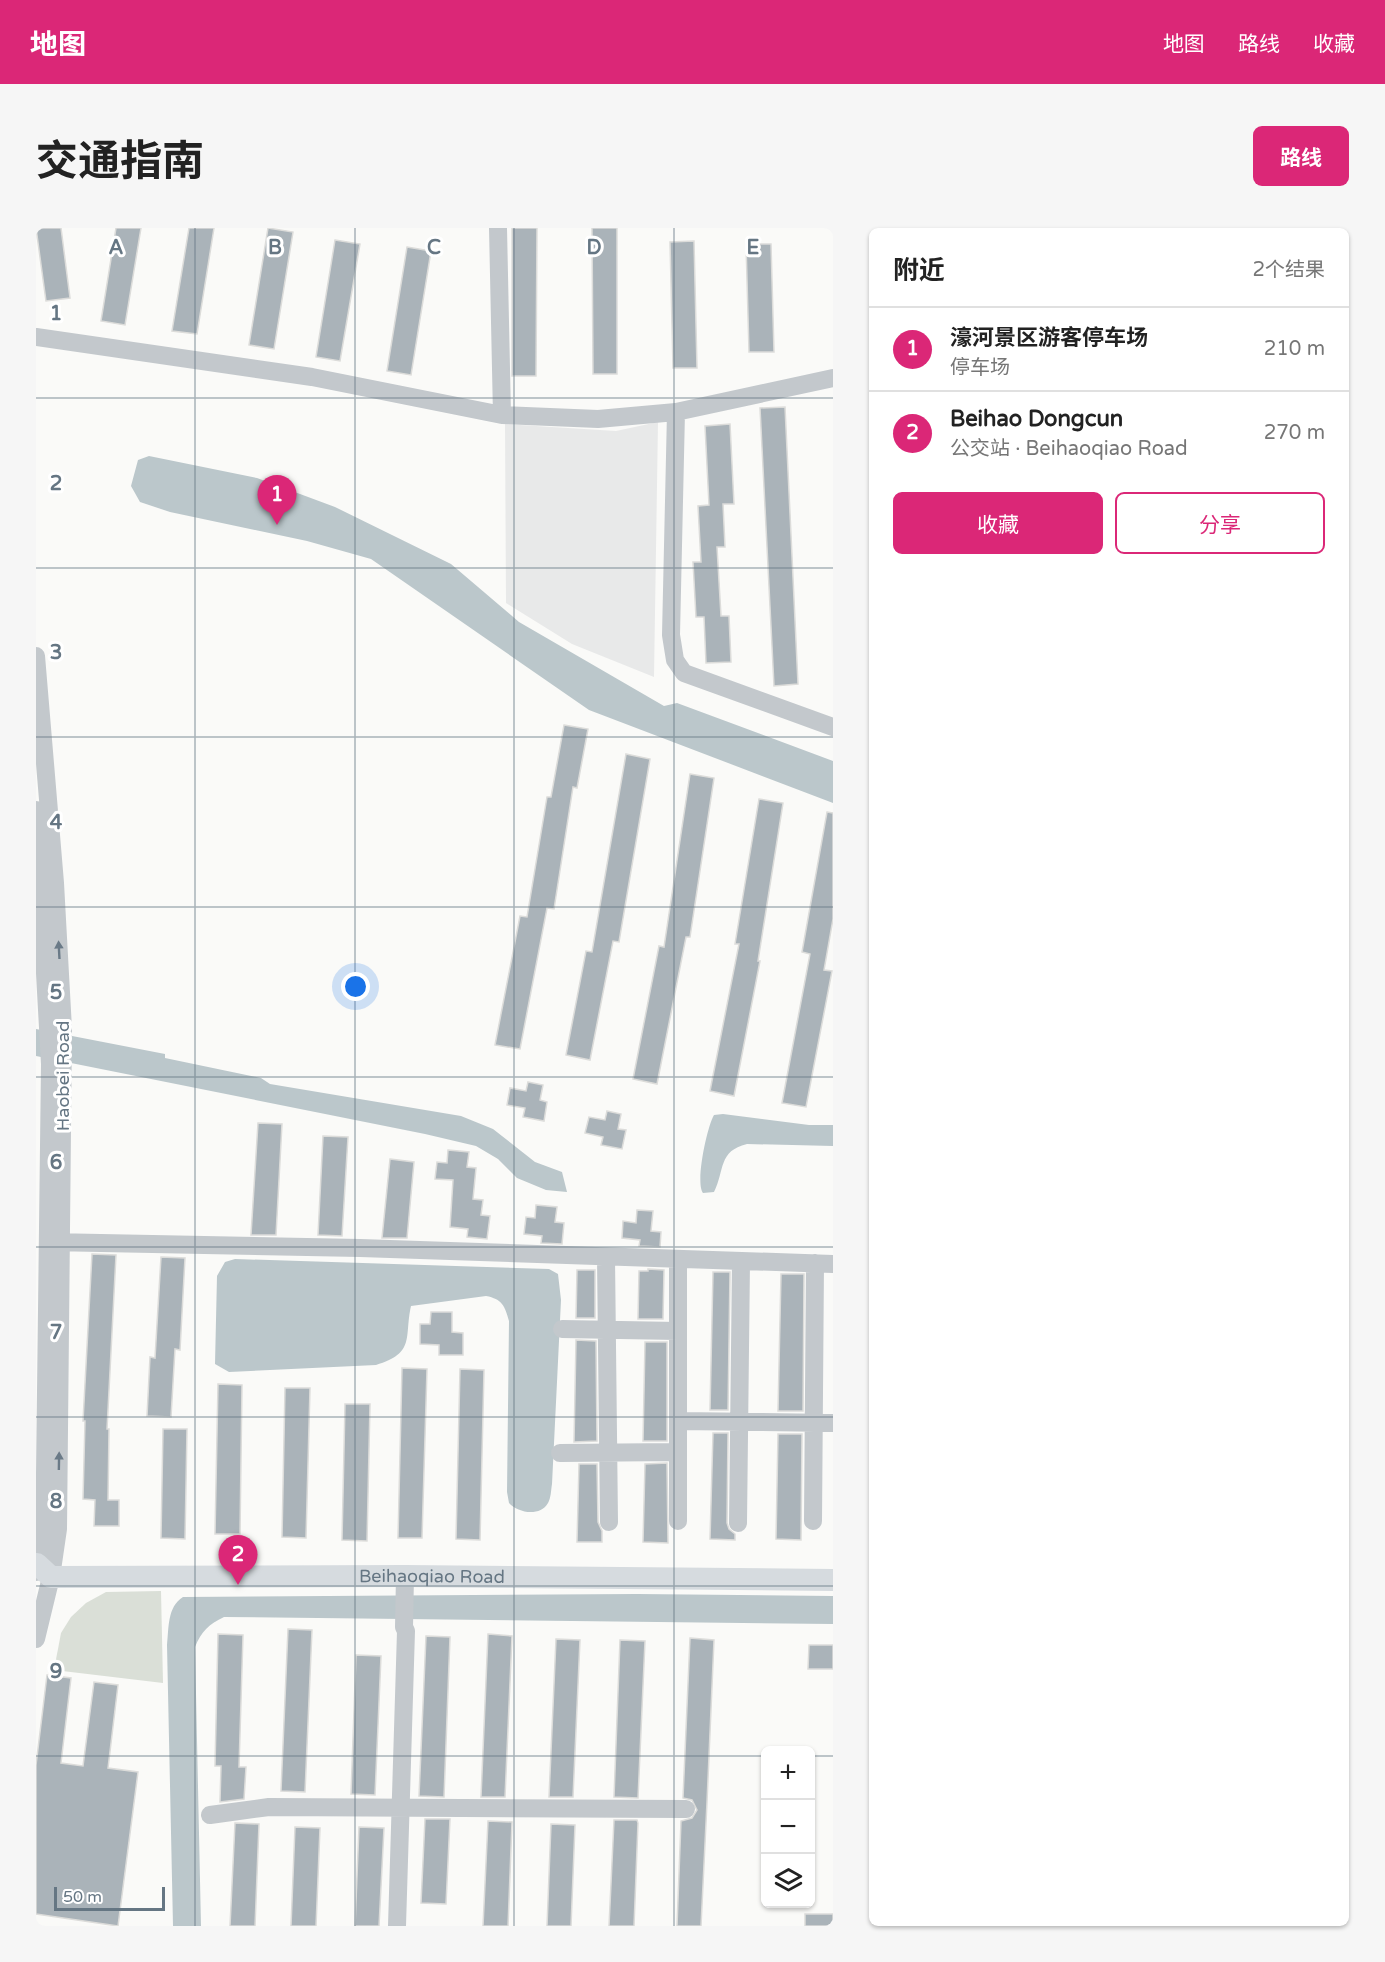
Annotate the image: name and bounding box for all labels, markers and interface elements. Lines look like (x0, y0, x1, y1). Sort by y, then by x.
text: 地图 (30, 28, 86, 62)
text: 地图 (1163, 32, 1205, 57)
text: 路线 (1238, 32, 1280, 57)
text: 收藏 (1313, 32, 1355, 57)
button: 路线 (1253, 126, 1349, 186)
text: 交通指南 (36, 136, 204, 187)
text: A (109, 236, 124, 260)
text: B (268, 236, 282, 260)
text: C (427, 236, 441, 260)
text: D (586, 236, 602, 260)
text: E (747, 236, 760, 260)
text: 附近 (893, 255, 945, 286)
text: 2个结果 (1252, 258, 1325, 282)
text: 1 (50, 302, 62, 326)
text: 濠河景区游客停车场 (950, 325, 1148, 351)
text: 1 (906, 337, 919, 361)
text: 210 m (1264, 337, 1325, 361)
text: 停车场 (950, 356, 1010, 380)
text: Beihao Dongcun (950, 406, 1123, 432)
text: 2 (906, 421, 919, 445)
text: 270 m (1264, 421, 1325, 445)
text: 公交站 · Beihaoqiao Road (950, 437, 1188, 461)
text: 2 (50, 472, 62, 496)
pin: 1 (258, 476, 296, 525)
button: 收藏 (893, 492, 1103, 554)
button: 分享 (1115, 492, 1325, 554)
text: 3 (50, 641, 62, 665)
text: 4 (50, 811, 63, 835)
one-way arrow (54, 941, 63, 960)
your location (341, 972, 370, 1001)
text: 5 (50, 981, 62, 1005)
street label: Haobei Road (52, 1021, 74, 1131)
text: 6 (50, 1151, 62, 1175)
text: 7 (50, 1321, 62, 1345)
one-way arrow (54, 1452, 64, 1471)
text: 8 (50, 1490, 62, 1514)
pin: 2 (218, 1536, 258, 1585)
street label: Beihaoqiao Road (359, 1565, 505, 1588)
text: 9 (50, 1660, 62, 1684)
map controls (761, 1746, 815, 1908)
button: + (761, 1746, 815, 1800)
button: − (761, 1800, 815, 1854)
button: layers (761, 1854, 815, 1908)
scale bar (54, 1884, 165, 1912)
text: 50 m (63, 1887, 102, 1907)

